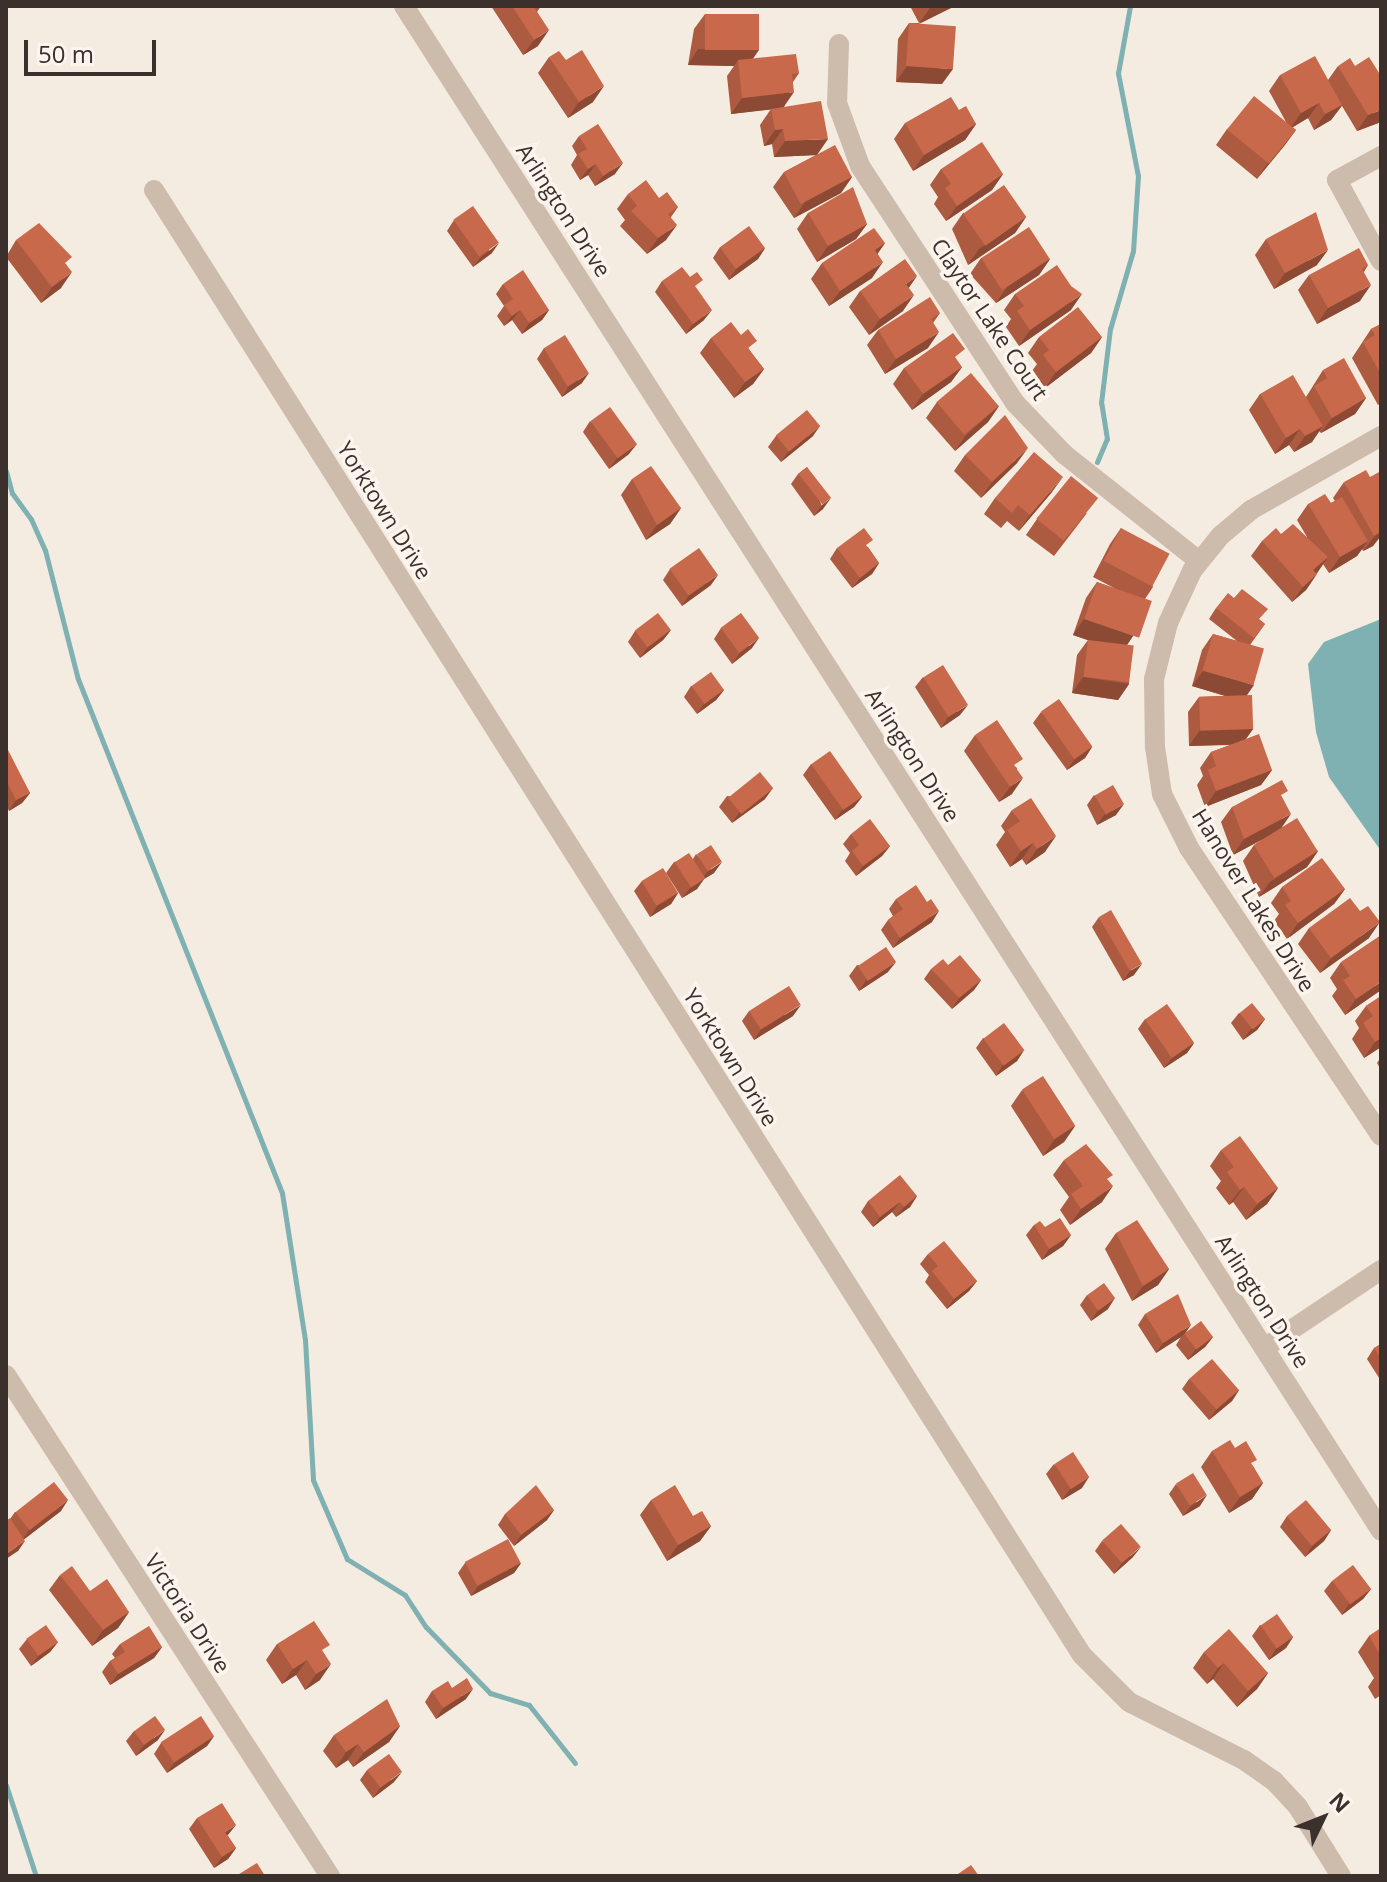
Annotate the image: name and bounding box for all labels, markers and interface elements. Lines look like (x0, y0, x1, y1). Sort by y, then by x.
scale bar (28, 24, 160, 74)
text: 50 m (38, 37, 94, 70)
street label: Arlington Drive (511, 138, 617, 282)
street label: Claytor Lake Court (926, 233, 1054, 405)
street label: Yorktown Drive (332, 436, 438, 584)
street label: Arlington Drive (860, 683, 966, 827)
street label: Hanover Lakes Drive (1187, 804, 1321, 996)
street label: Yorktown Drive (678, 983, 784, 1131)
street label: Arlington Drive (1210, 1229, 1316, 1373)
street label: Victoria Drive (140, 1549, 236, 1677)
north arrow (1283, 1778, 1363, 1858)
text: N (1323, 1785, 1358, 1818)

